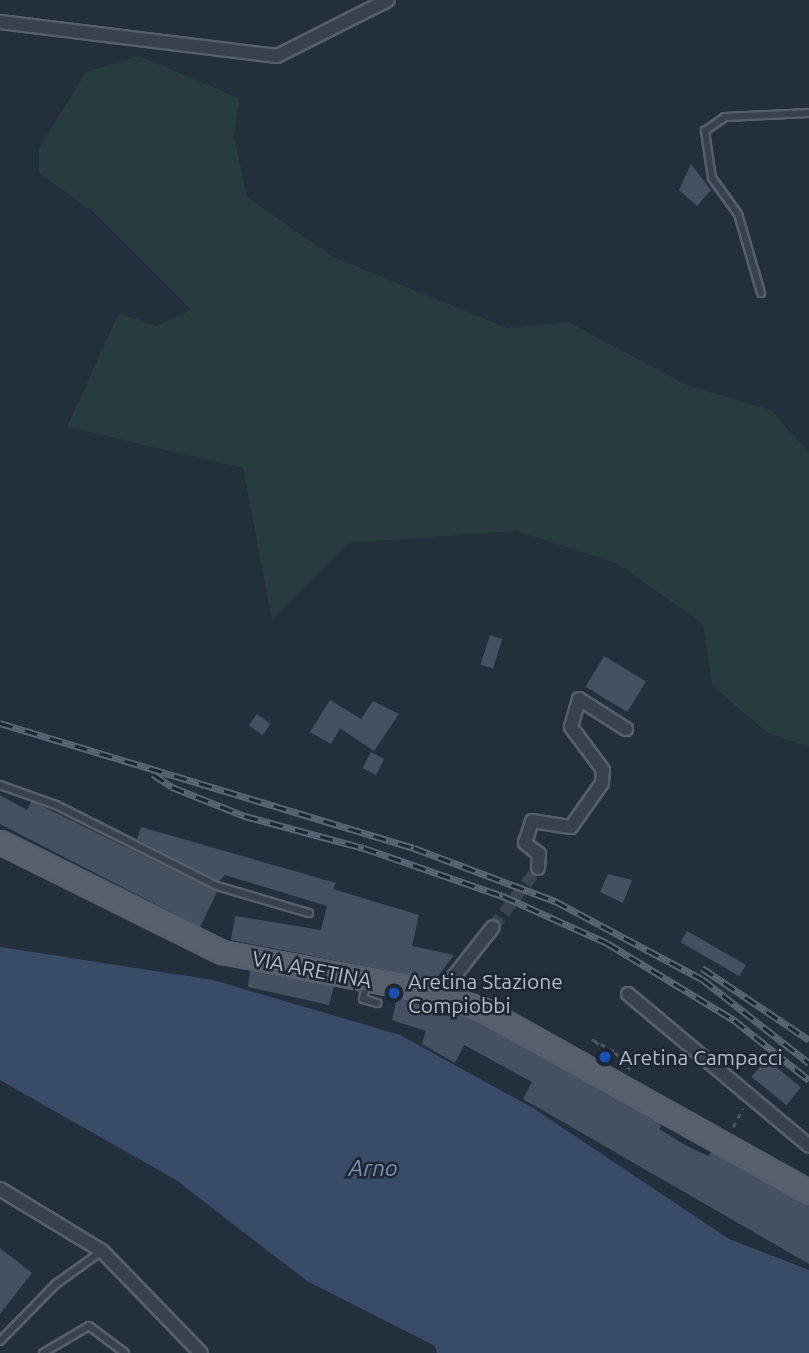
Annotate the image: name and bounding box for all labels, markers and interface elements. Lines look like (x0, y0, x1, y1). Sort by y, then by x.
street label: VIA ARETINA (250, 945, 374, 993)
place label: Aretina Stazione Compiobbi (408, 968, 563, 1018)
marker: Aretina Stazione Compiobbi (386, 985, 402, 1001)
place label: Aretina Campacci (619, 1044, 783, 1070)
marker: Aretina Campacci (597, 1049, 613, 1065)
water label: Arno (349, 1154, 397, 1182)

